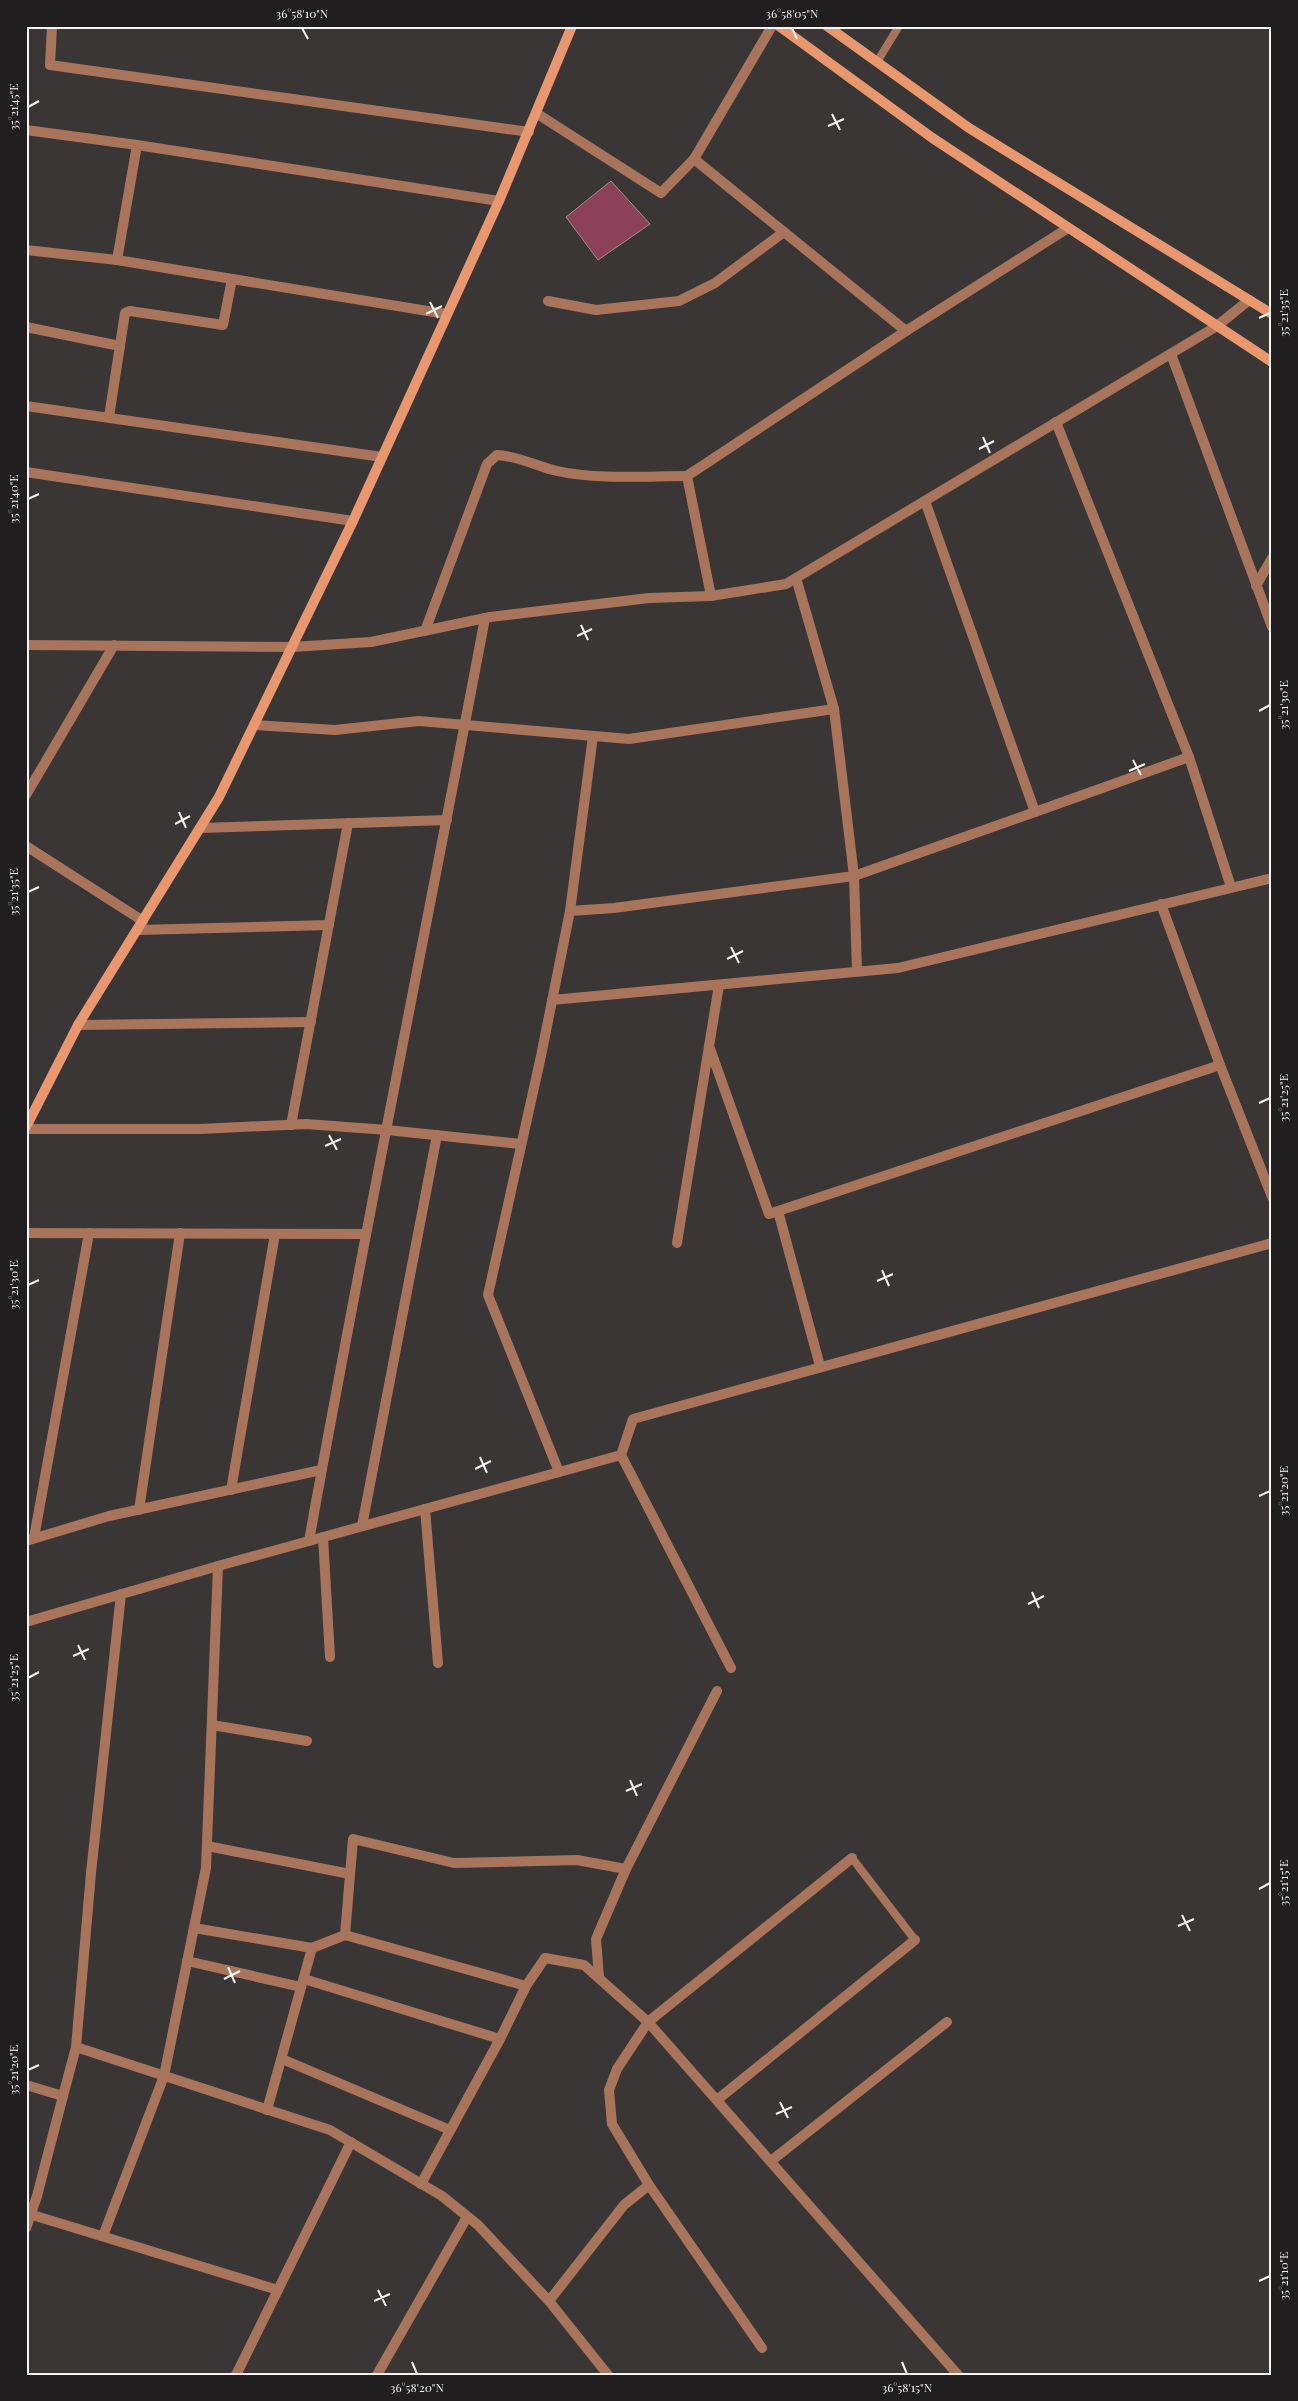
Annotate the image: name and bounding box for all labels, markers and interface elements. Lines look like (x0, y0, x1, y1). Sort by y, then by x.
text: 36°58'10"N (276, 5, 329, 21)
text: 36°58'05"N (765, 5, 819, 21)
text: 35°21'45"E (5, 83, 21, 131)
text: 35°21'35"E (1275, 289, 1291, 337)
text: 35°21'40"E (5, 474, 21, 524)
text: 35°21'30"E (1275, 680, 1291, 730)
text: 35°21'35"E (5, 868, 21, 916)
text: 35°21'25"E (1275, 1074, 1291, 1122)
text: 35°21'30"E (5, 1260, 21, 1310)
text: 35°21'20"E (1275, 1466, 1291, 1516)
text: 35°21'25"E (5, 1654, 21, 1702)
text: 35°21'15"E (1275, 1860, 1291, 1906)
text: 35°21'20"E (5, 2045, 21, 2095)
text: 35°21'10"E (1275, 2252, 1291, 2300)
text: 36°58'20"N (390, 2379, 444, 2395)
text: 36°58'15"N (882, 2379, 933, 2395)

